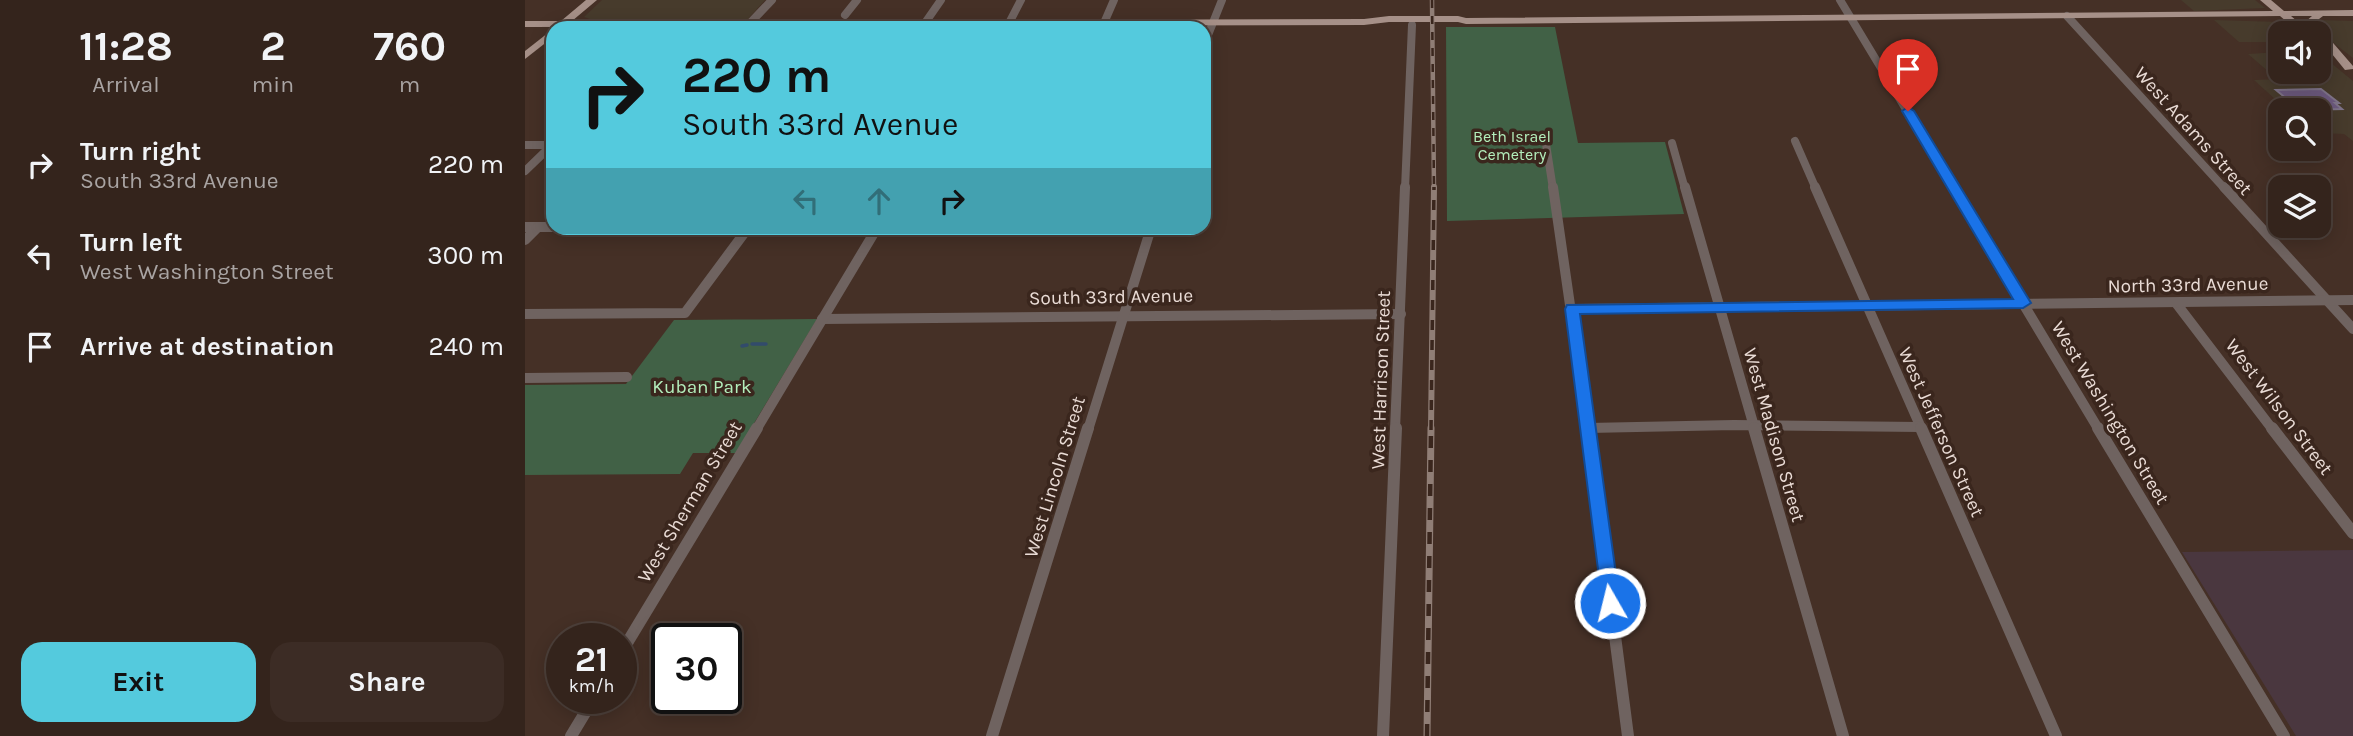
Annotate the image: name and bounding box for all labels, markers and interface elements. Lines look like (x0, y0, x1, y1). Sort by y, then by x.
text: 11:28 (79, 21, 173, 71)
text: 2 (260, 21, 286, 71)
text: 760 (373, 21, 446, 71)
map controls (2268, 21, 2331, 238)
button: sound (2268, 21, 2331, 84)
pin (1878, 39, 1938, 111)
text: 220 m (682, 47, 831, 104)
icon: right (567, 49, 658, 140)
icon: arrive (1889, 50, 1927, 88)
street label: West Adams Street (2130, 62, 2256, 200)
text: Arrival (92, 71, 160, 98)
text: min (252, 71, 294, 98)
text: m (399, 71, 420, 98)
button: search (2268, 98, 2331, 161)
text: South 33rd Avenue (682, 106, 958, 143)
park label: Beth Israel Cemetery (1473, 127, 1551, 164)
text: Turn right (80, 136, 201, 167)
icon: right (21, 146, 59, 184)
text: 220 m (428, 149, 504, 180)
text: South 33rd Avenue (80, 167, 279, 194)
button: layers (2268, 175, 2331, 238)
icon: left (787, 182, 825, 220)
icon: ahead (860, 182, 898, 220)
icon: right (933, 182, 971, 220)
text: Turn left (80, 227, 182, 258)
icon: left (21, 237, 59, 275)
text: 300 m (427, 240, 504, 271)
text: West Washington Street (80, 258, 334, 285)
street label: North 33rd Avenue (2107, 273, 2269, 297)
street label: South 33rd Avenue (1029, 285, 1193, 309)
street label: West Harrison Street (1367, 290, 1395, 470)
street label: West Washington Street (2047, 318, 2173, 508)
icon: arrive (21, 328, 59, 366)
text: Arrive at destination (80, 331, 334, 362)
text: 240 m (428, 331, 504, 362)
street label: West Wilson Street (2221, 335, 2337, 479)
street label: West Jefferson Street (1894, 344, 1988, 520)
street label: West Madison Street (1739, 346, 1809, 524)
park label: Kuban Park (652, 376, 752, 398)
street label: West Lincoln Street (1020, 394, 1090, 560)
street label: West Sherman Street (633, 418, 747, 586)
position arrow (1573, 566, 1647, 640)
speed limit sign: 30 (651, 623, 742, 714)
text: 21 (575, 639, 608, 680)
button: Exit (21, 642, 256, 722)
button: Share (270, 642, 504, 722)
text: km/h (569, 675, 614, 697)

